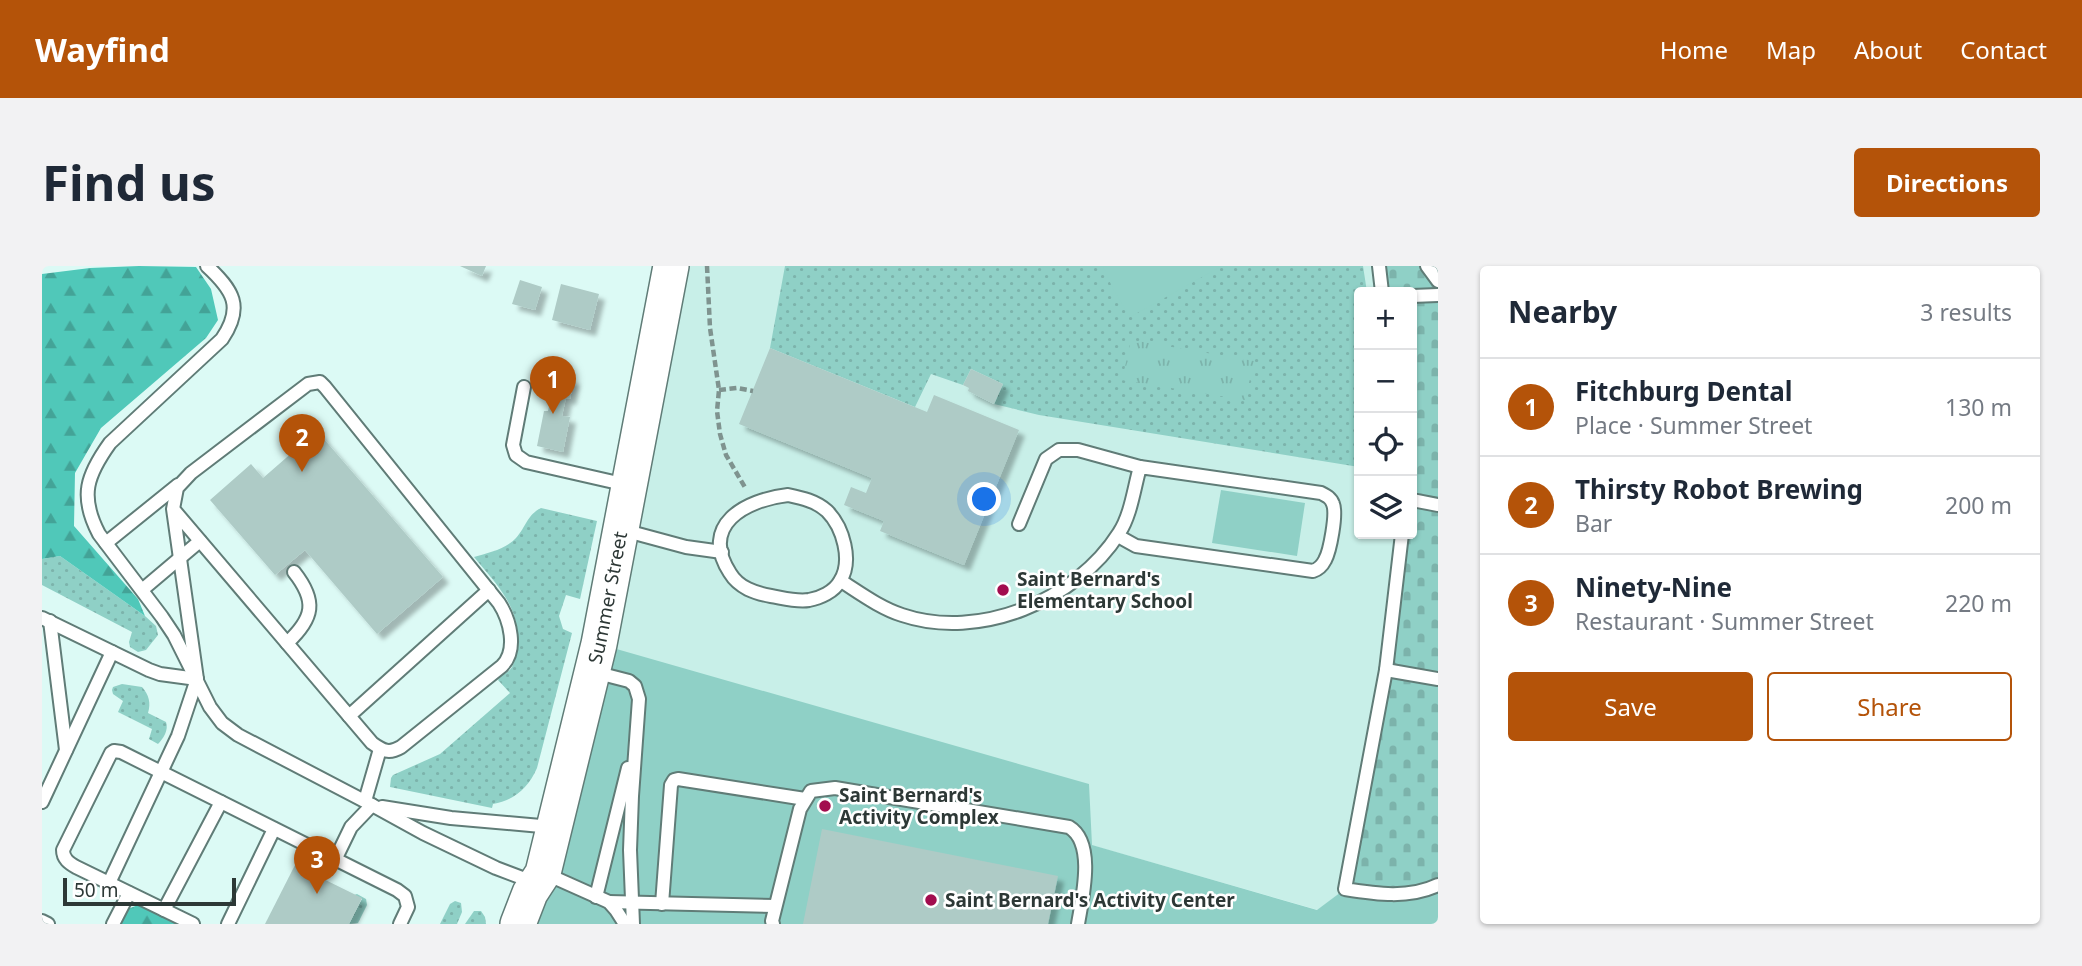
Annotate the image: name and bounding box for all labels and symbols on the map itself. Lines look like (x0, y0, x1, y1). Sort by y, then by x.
pin: 1 (530, 356, 576, 414)
pin: 2 (279, 414, 325, 472)
your location (967, 482, 1001, 516)
street label: Summer Street (582, 529, 633, 667)
place label: Saint Bernard's Elementary School (1017, 566, 1193, 614)
marker: Saint Bernard's Elementary School (995, 582, 1011, 598)
place label: Saint Bernard's Activity Complex (839, 782, 999, 830)
marker: Saint Bernard's Activity Complex (817, 798, 833, 814)
pin: 3 (294, 836, 340, 894)
scale bar (63, 875, 236, 907)
place label: Saint Bernard's Activity Center (945, 887, 1235, 913)
marker: Saint Bernard's Activity Center (923, 892, 939, 908)

